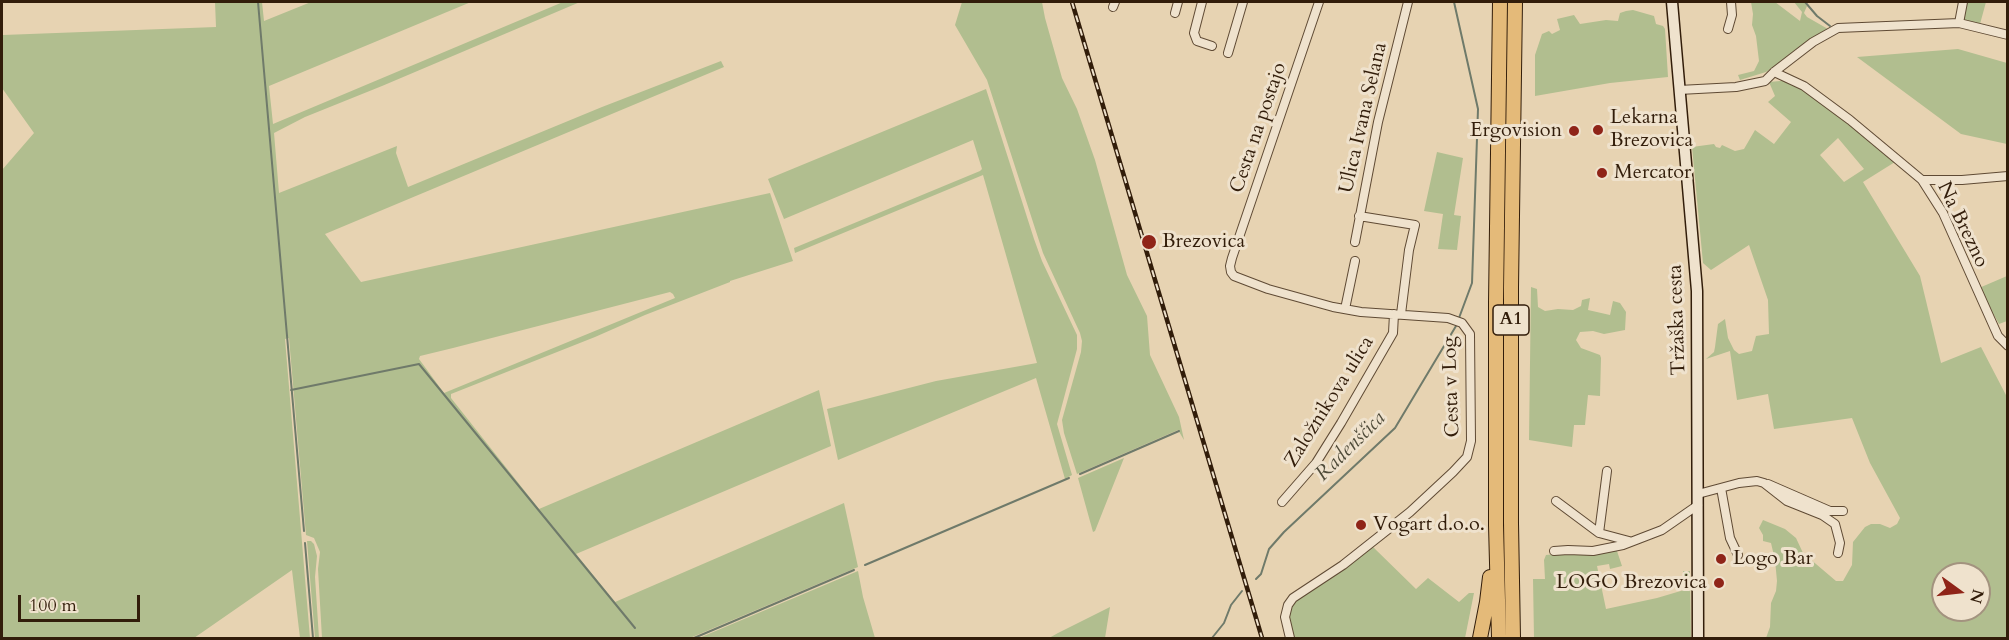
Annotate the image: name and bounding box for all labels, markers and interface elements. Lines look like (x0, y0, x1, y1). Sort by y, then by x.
street label: Ulica Ivana Selana (1335, 40, 1393, 196)
street label: Cesta na postajo (1225, 60, 1293, 196)
place label: Lekarna Brezovica (1610, 106, 1693, 153)
place label: Ergovision (1470, 119, 1562, 143)
marker: Lekarna Brezovica (1591, 123, 1605, 137)
marker: Ergovision (1567, 124, 1581, 138)
place label: Mercator (1614, 161, 1691, 185)
marker: Mercator (1595, 166, 1609, 180)
street label: Na Brezno (1931, 178, 1993, 272)
place label: Brezovica (1162, 230, 1245, 254)
marker: Brezovica (1140, 233, 1158, 251)
street label: Tržaška cesta (1664, 264, 1692, 376)
road number: A1 (1493, 305, 1529, 335)
street label: Založnikova ulica (1280, 332, 1380, 472)
street label: Cesta v Log (1438, 336, 1466, 438)
water label: Radenščica (1311, 407, 1391, 487)
place label: Vogart d.o.o. (1373, 513, 1485, 537)
marker: Vogart d.o.o. (1354, 518, 1368, 532)
place label: Logo Bar (1733, 547, 1813, 571)
marker: Logo Bar (1714, 552, 1728, 566)
north arrow (1931, 562, 1991, 622)
place label: LOGO Brezovica (1556, 571, 1707, 595)
marker: LOGO Brezovica (1712, 576, 1726, 590)
scale bar (21, 583, 142, 621)
text: N (1964, 587, 1989, 606)
text: 100 m (29, 593, 77, 618)

